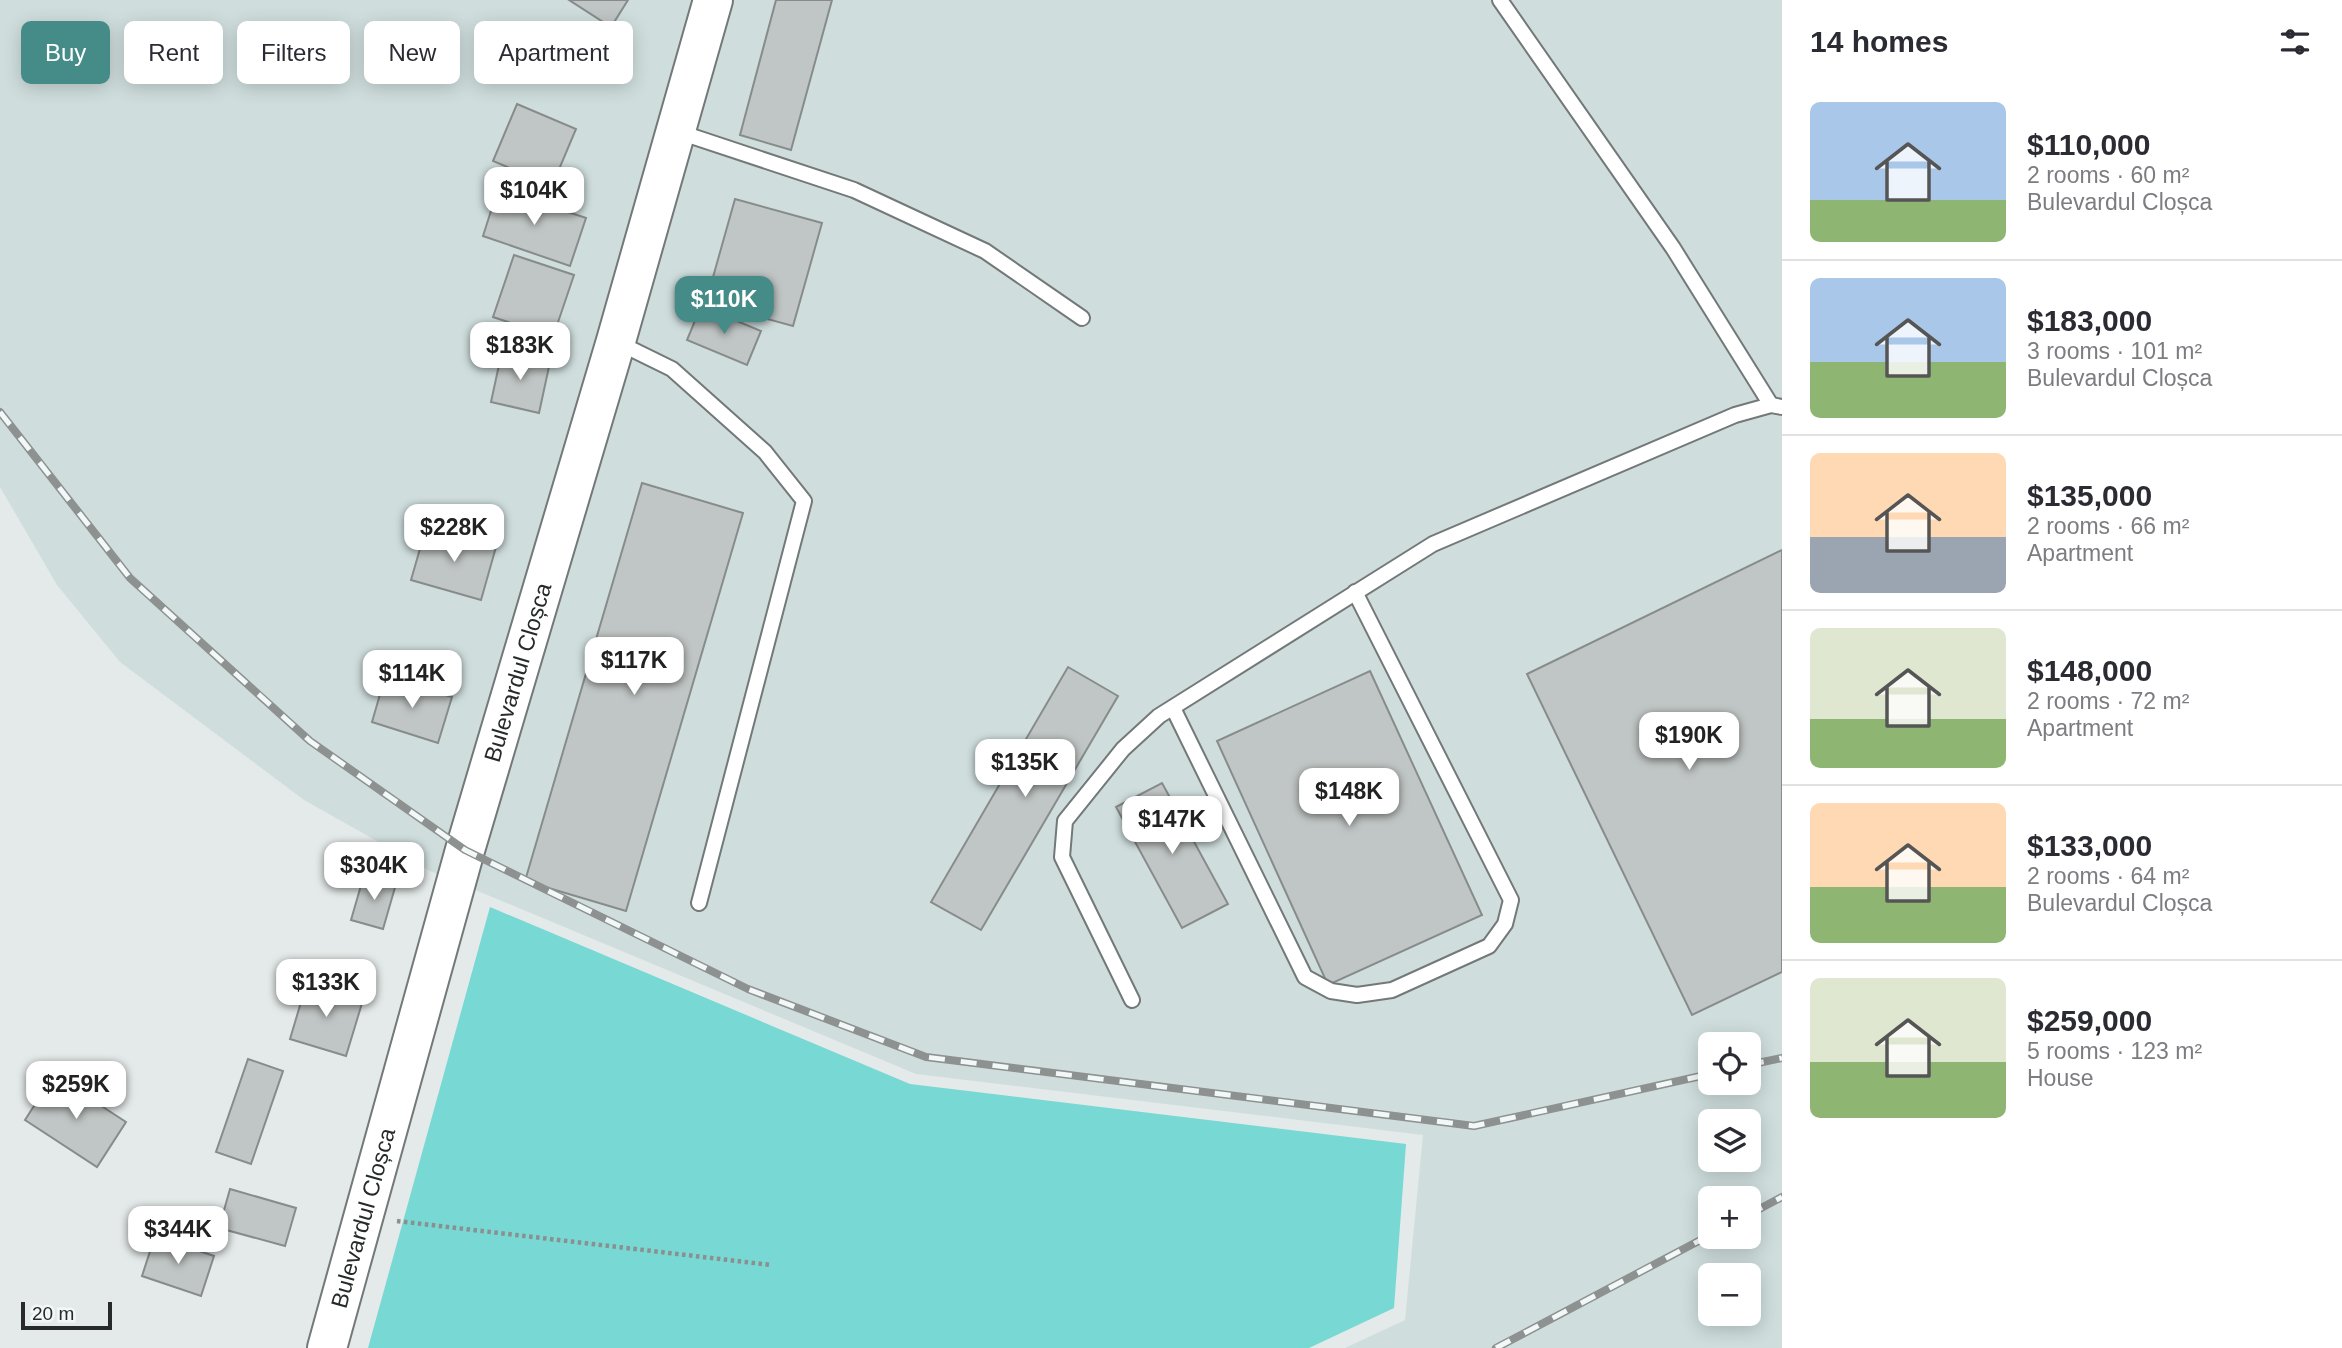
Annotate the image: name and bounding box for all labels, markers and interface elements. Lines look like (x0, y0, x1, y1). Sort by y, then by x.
chip: Buy (21, 21, 110, 84)
chip: Rent (124, 21, 223, 84)
chip: Filters (237, 21, 350, 84)
chip: New (364, 21, 460, 84)
chip: Apartment (474, 21, 633, 84)
icon: filters (2276, 23, 2314, 61)
text: 14 homes (1810, 25, 1948, 58)
text: $110,000 (2027, 128, 2150, 161)
icon: home (1866, 130, 1950, 214)
text: 2 rooms · 60 m² (2027, 162, 2189, 188)
pin: $104K (485, 168, 583, 227)
text: $104K (500, 177, 568, 203)
text: Bulevardul Cloșca (2027, 189, 2212, 215)
pin: $110K (675, 276, 773, 336)
text: $110K (691, 286, 757, 312)
text: $183,000 (2027, 304, 2152, 337)
icon: home (1866, 306, 1950, 390)
pin: $183K (471, 322, 569, 382)
text: $183K (486, 332, 554, 358)
text: 3 rooms · 101 m² (2027, 338, 2202, 364)
text: Bulevardul Cloșca (2027, 365, 2212, 391)
text: $135,000 (2027, 479, 2152, 512)
icon: home (1866, 481, 1950, 565)
pin: $228K (405, 504, 503, 564)
text: 2 rooms · 66 m² (2027, 513, 2189, 539)
text: $228K (420, 514, 488, 540)
text: Apartment (2027, 540, 2133, 566)
street label: Bulevardul Cloșca (479, 580, 557, 765)
pin: $117K (585, 638, 683, 697)
text: $117K (601, 647, 667, 673)
pin: $114K (363, 650, 461, 710)
text: $148,000 (2027, 654, 2152, 687)
icon: home (1866, 656, 1950, 740)
text: $114K (379, 660, 445, 686)
text: 2 rooms · 72 m² (2027, 688, 2189, 714)
pin: $190K (1640, 712, 1738, 772)
text: Apartment (2027, 715, 2133, 741)
text: $190K (1655, 722, 1723, 748)
pin: $135K (976, 740, 1074, 799)
text: $135K (991, 749, 1059, 775)
pin: $148K (1300, 768, 1398, 828)
text: $148K (1315, 778, 1383, 804)
pin: $147K (1123, 796, 1221, 856)
text: $147K (1138, 806, 1206, 832)
text: $133,000 (2027, 829, 2152, 862)
icon: home (1866, 831, 1950, 915)
pin: $304K (325, 842, 423, 902)
text: $304K (340, 852, 408, 878)
text: 2 rooms · 64 m² (2027, 863, 2189, 889)
text: Bulevardul Cloșca (2027, 890, 2212, 916)
pin: $133K (277, 960, 375, 1019)
text: $133K (292, 969, 360, 995)
text: $259,000 (2027, 1004, 2152, 1037)
icon: home (1866, 1006, 1950, 1090)
map controls (1698, 1032, 1761, 1326)
button: locate (1698, 1032, 1761, 1095)
text: 5 rooms · 123 m² (2027, 1038, 2202, 1064)
pin: $259K (27, 1062, 125, 1121)
text: House (2027, 1065, 2093, 1091)
text: $259K (42, 1071, 110, 1097)
button: layers (1698, 1109, 1761, 1172)
street label: Bulevardul Cloșca (326, 1125, 400, 1311)
button: + (1698, 1186, 1761, 1249)
pin: $344K (129, 1206, 227, 1266)
text: $344K (144, 1216, 212, 1242)
button: − (1698, 1263, 1761, 1326)
scale bar (21, 1299, 112, 1331)
text: 20 m (32, 1303, 74, 1324)

